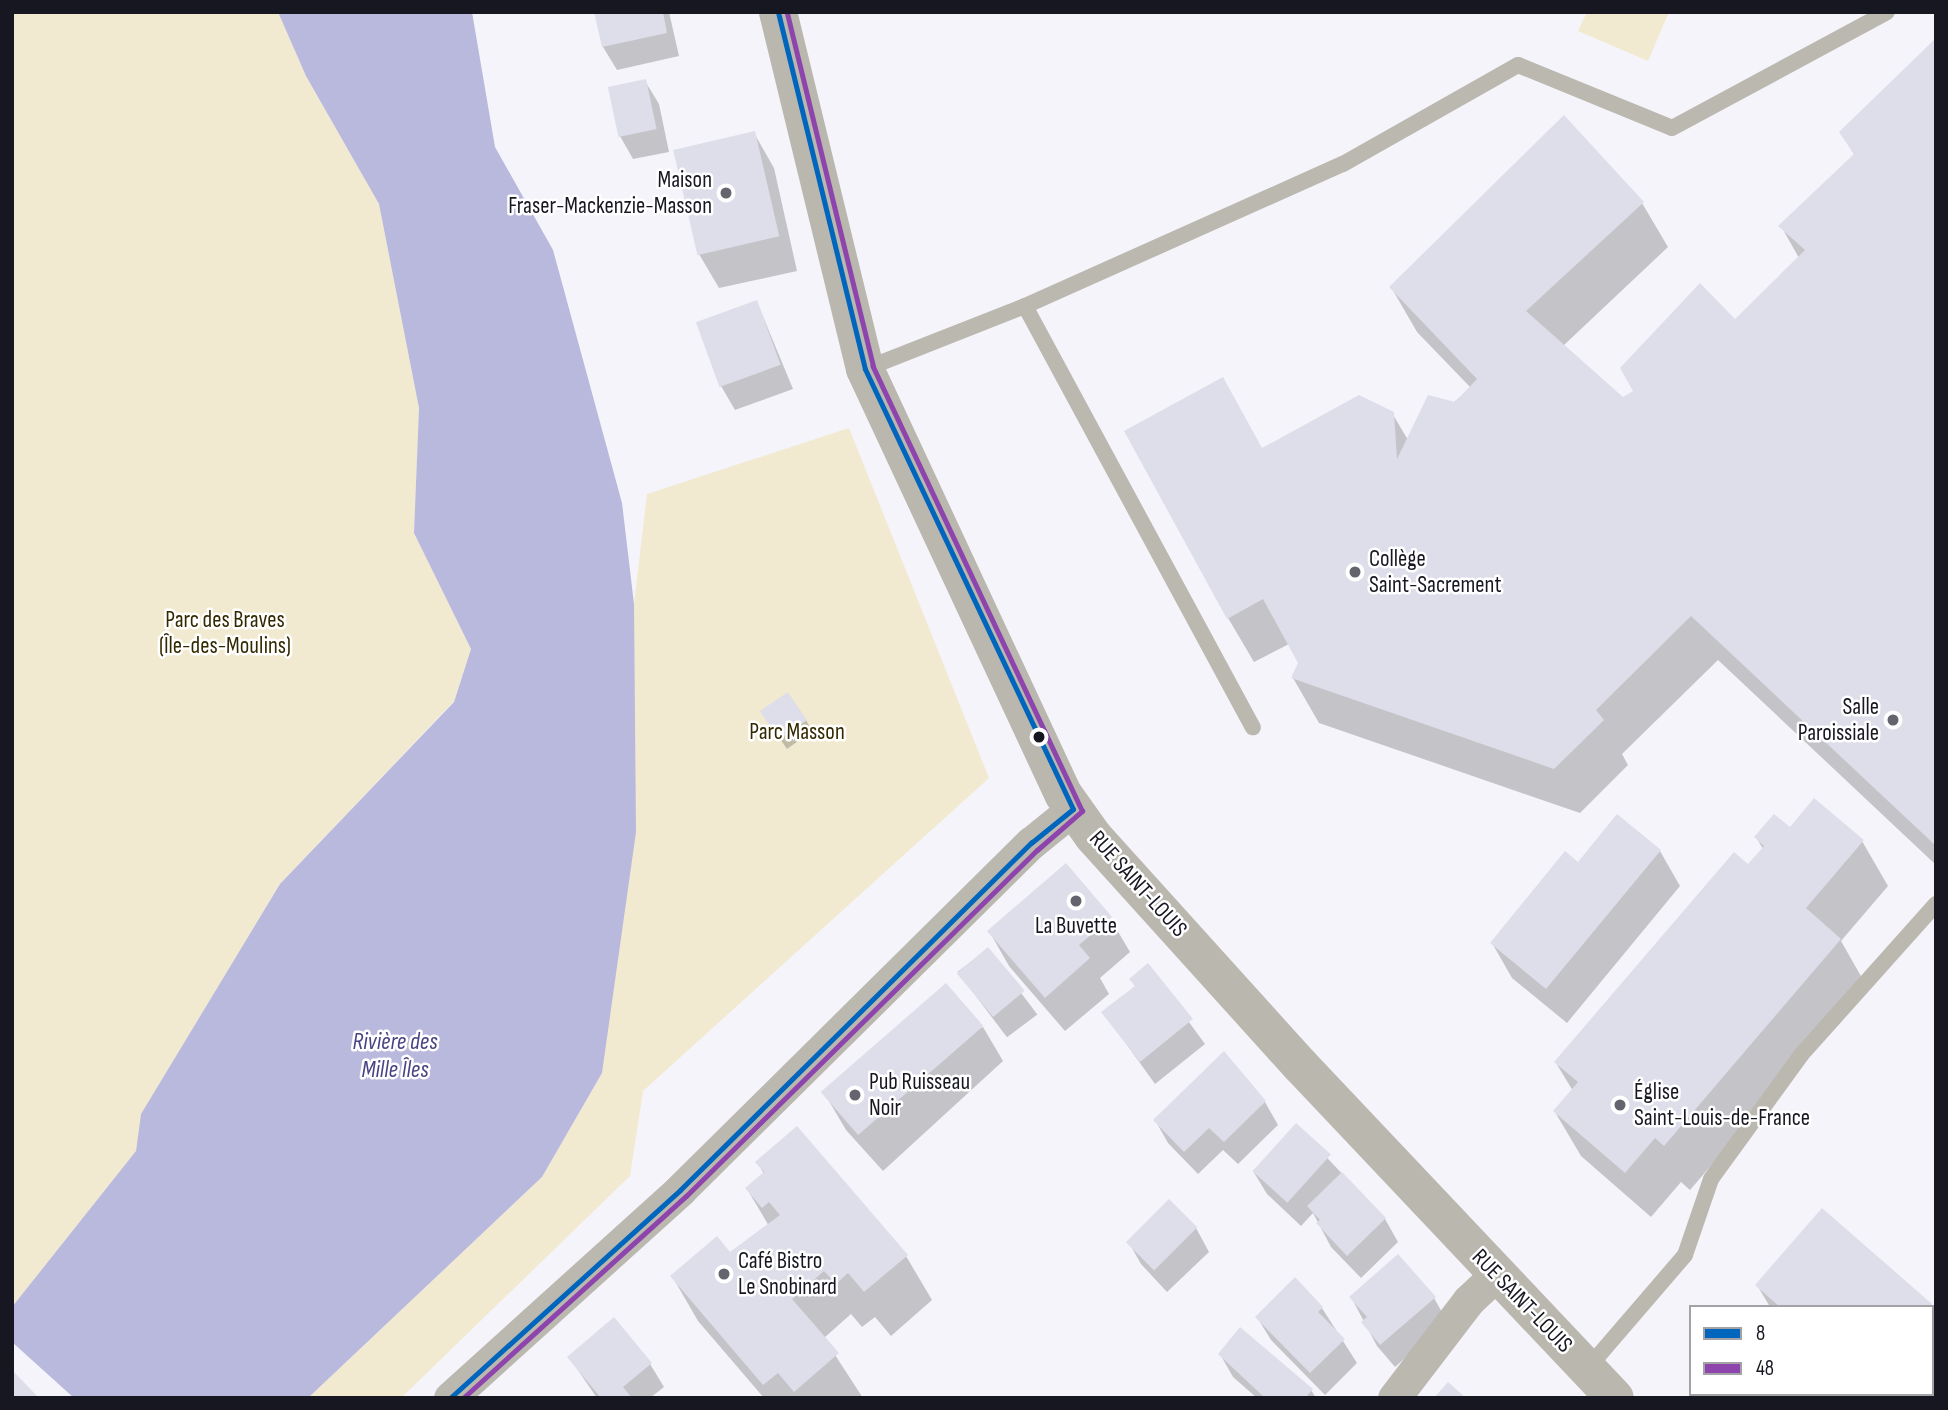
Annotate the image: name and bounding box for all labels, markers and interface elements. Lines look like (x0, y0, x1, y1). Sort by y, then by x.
place label: Maison Fraser-Mackenzie-Masson (508, 166, 712, 220)
marker: Maison Fraser-Mackenzie-Masson (718, 185, 734, 201)
place label: Collège Saint-Sacrement (1369, 545, 1502, 599)
marker: Collège Saint-Sacrement (1347, 564, 1363, 580)
park label: Parc des Braves (Île-des-Moulins) (159, 606, 291, 660)
place label: Salle Paroissiale (1798, 693, 1879, 747)
marker: Salle Paroissiale (1885, 712, 1901, 728)
park label: Parc Masson (749, 718, 845, 746)
unlabelled marker (1032, 730, 1046, 744)
street label: RUE SAINT-LOUIS (1083, 825, 1193, 943)
marker: La Buvette (1068, 893, 1084, 909)
place label: La Buvette (1035, 912, 1117, 940)
water label: Rivière des Mille Îles (352, 1028, 438, 1084)
place label: Pub Ruisseau Noir (869, 1068, 970, 1122)
place label: Église Saint-Louis-de-France (1634, 1078, 1810, 1132)
marker: Pub Ruisseau Noir (847, 1087, 863, 1103)
marker: Église Saint-Louis-de-France (1612, 1097, 1628, 1113)
street label: RUE SAINT-LOUIS (1466, 1244, 1578, 1358)
place label: Café Bistro Le Snobinard (738, 1247, 837, 1301)
marker: Café Bistro Le Snobinard (716, 1266, 732, 1282)
legend (1689, 1305, 1934, 1396)
text: 8 (1756, 1321, 1765, 1346)
text: 48 (1756, 1356, 1774, 1381)

